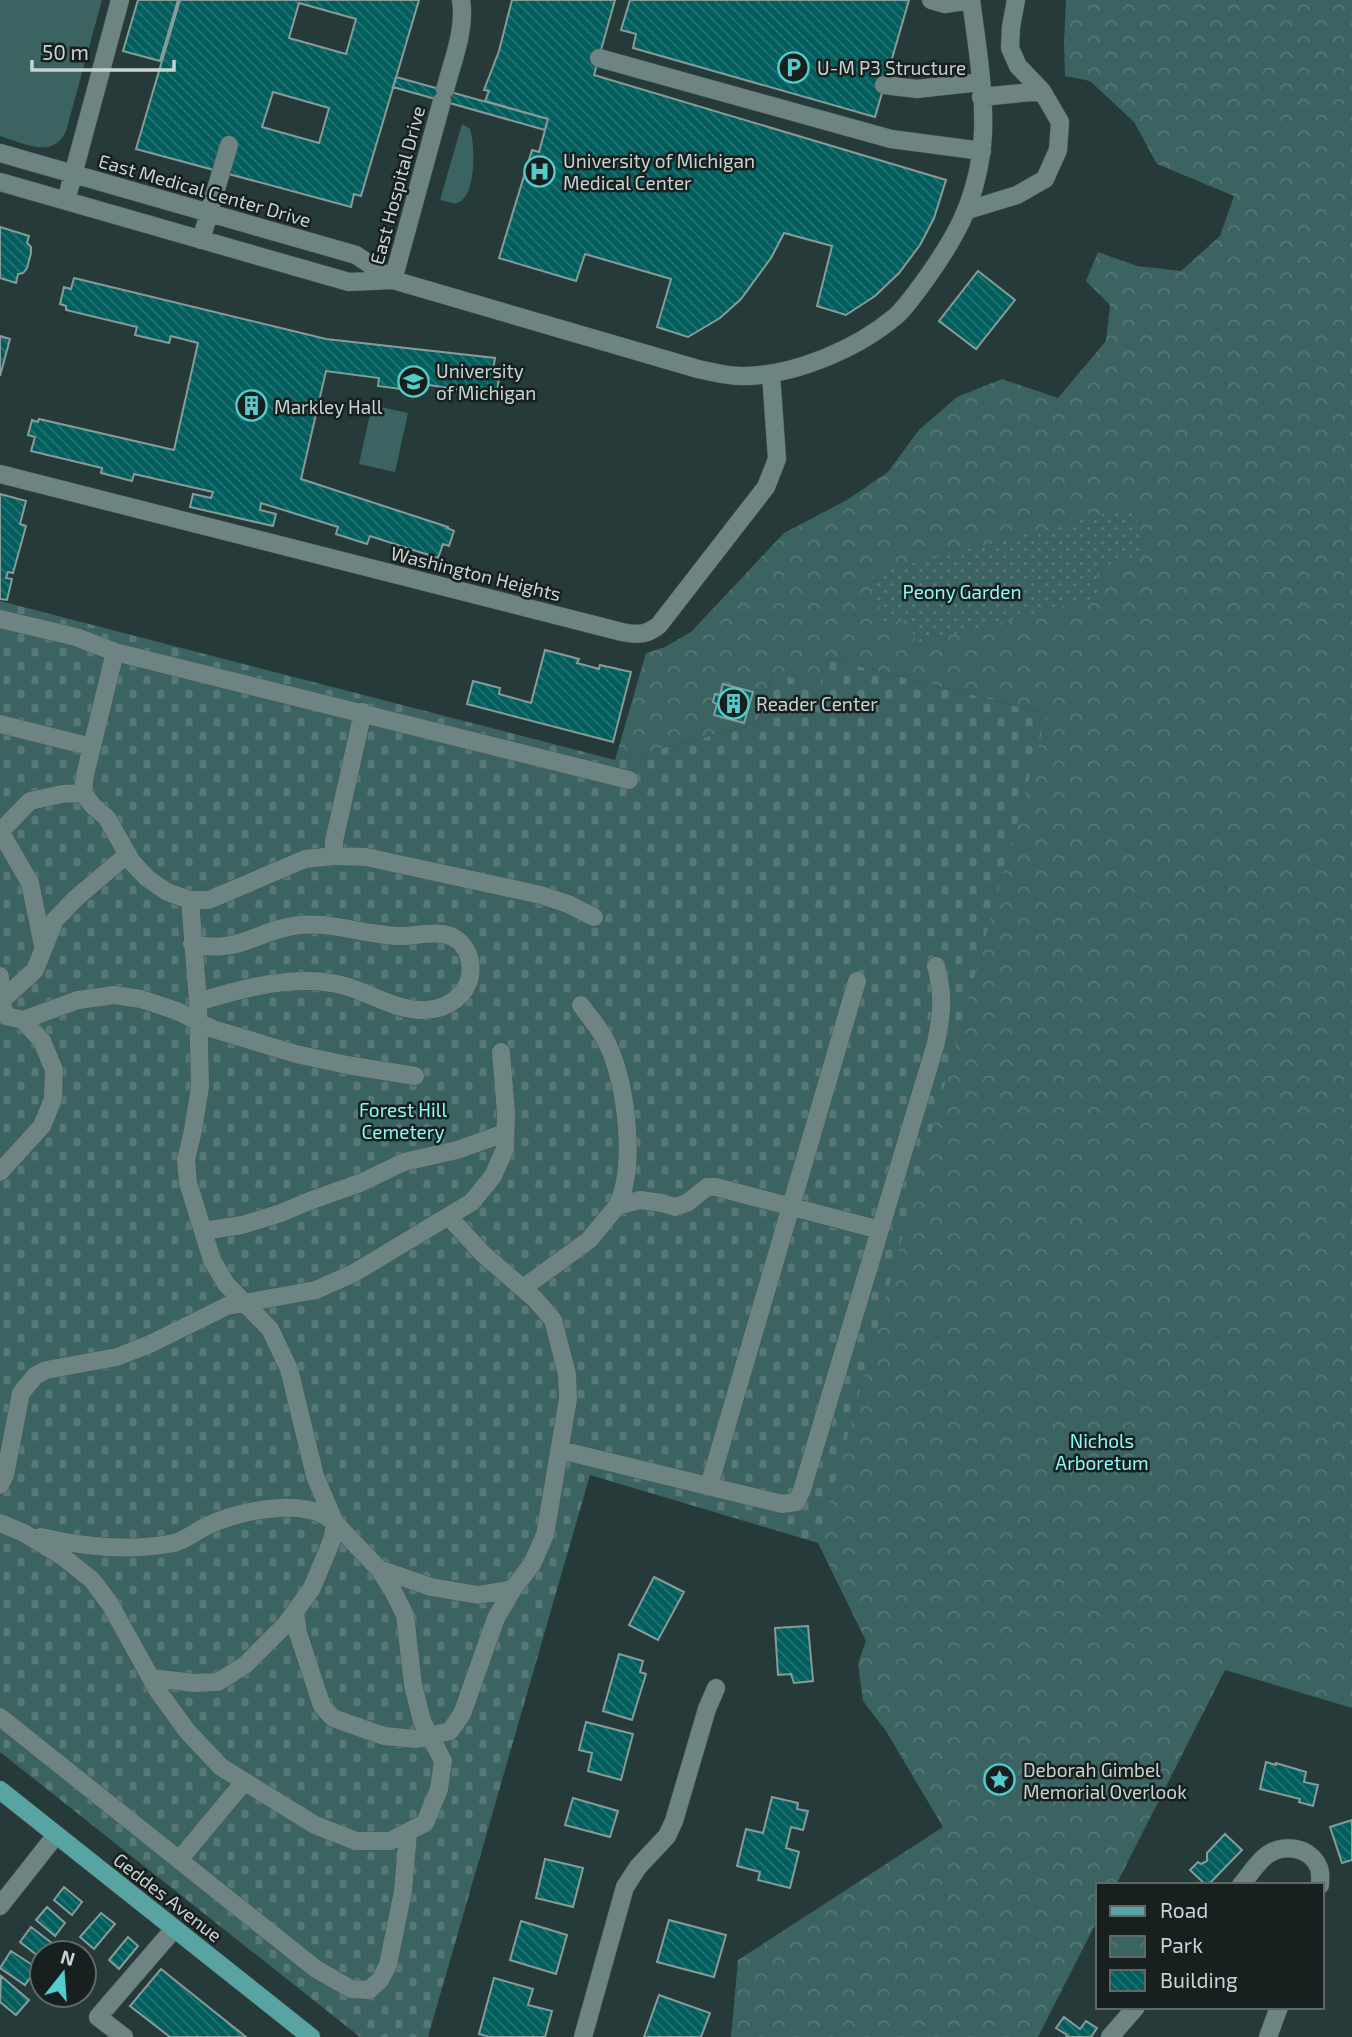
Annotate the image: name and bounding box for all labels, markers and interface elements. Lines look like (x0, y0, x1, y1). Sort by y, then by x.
scale bar (32, 28, 173, 72)
text: 50 m (42, 39, 89, 64)
parking icon: U-M P3 Structure (777, 50, 811, 84)
place label: U-M P3 Structure (817, 56, 966, 79)
street label: East Hospital Drive (365, 103, 429, 267)
street label: East Medical Center Drive (96, 149, 314, 231)
place label: University of Michigan Medical Center (563, 149, 755, 194)
hospital icon: University of Michigan Medical Center (523, 154, 557, 188)
place label: University of Michigan (436, 359, 536, 404)
school or university icon: University of Michigan (396, 364, 430, 398)
building icon: Markley Hall (234, 389, 268, 423)
place label: Markley Hall (274, 395, 383, 418)
street label: Washington Heights (388, 541, 564, 605)
park label: Peony Garden (903, 580, 1021, 603)
building icon: Reader Center (716, 686, 750, 720)
place label: Reader Center (756, 692, 878, 715)
park label: Forest Hill Cemetery (359, 1098, 447, 1143)
park label: Nichols Arboretum (1055, 1429, 1149, 1474)
place label: Deborah Gimbel Memorial Overlook (1023, 1758, 1187, 1803)
place icon: Deborah Gimbel Memorial Overlook (983, 1763, 1017, 1797)
street label: Geddes Avenue (109, 1848, 227, 1946)
legend (1096, 1883, 1324, 2009)
text: Road (1160, 1897, 1208, 1922)
text: Park (1160, 1932, 1203, 1957)
north arrow (28, 1939, 98, 2009)
text: N (58, 1944, 78, 1970)
text: Building (1160, 1967, 1238, 1992)

